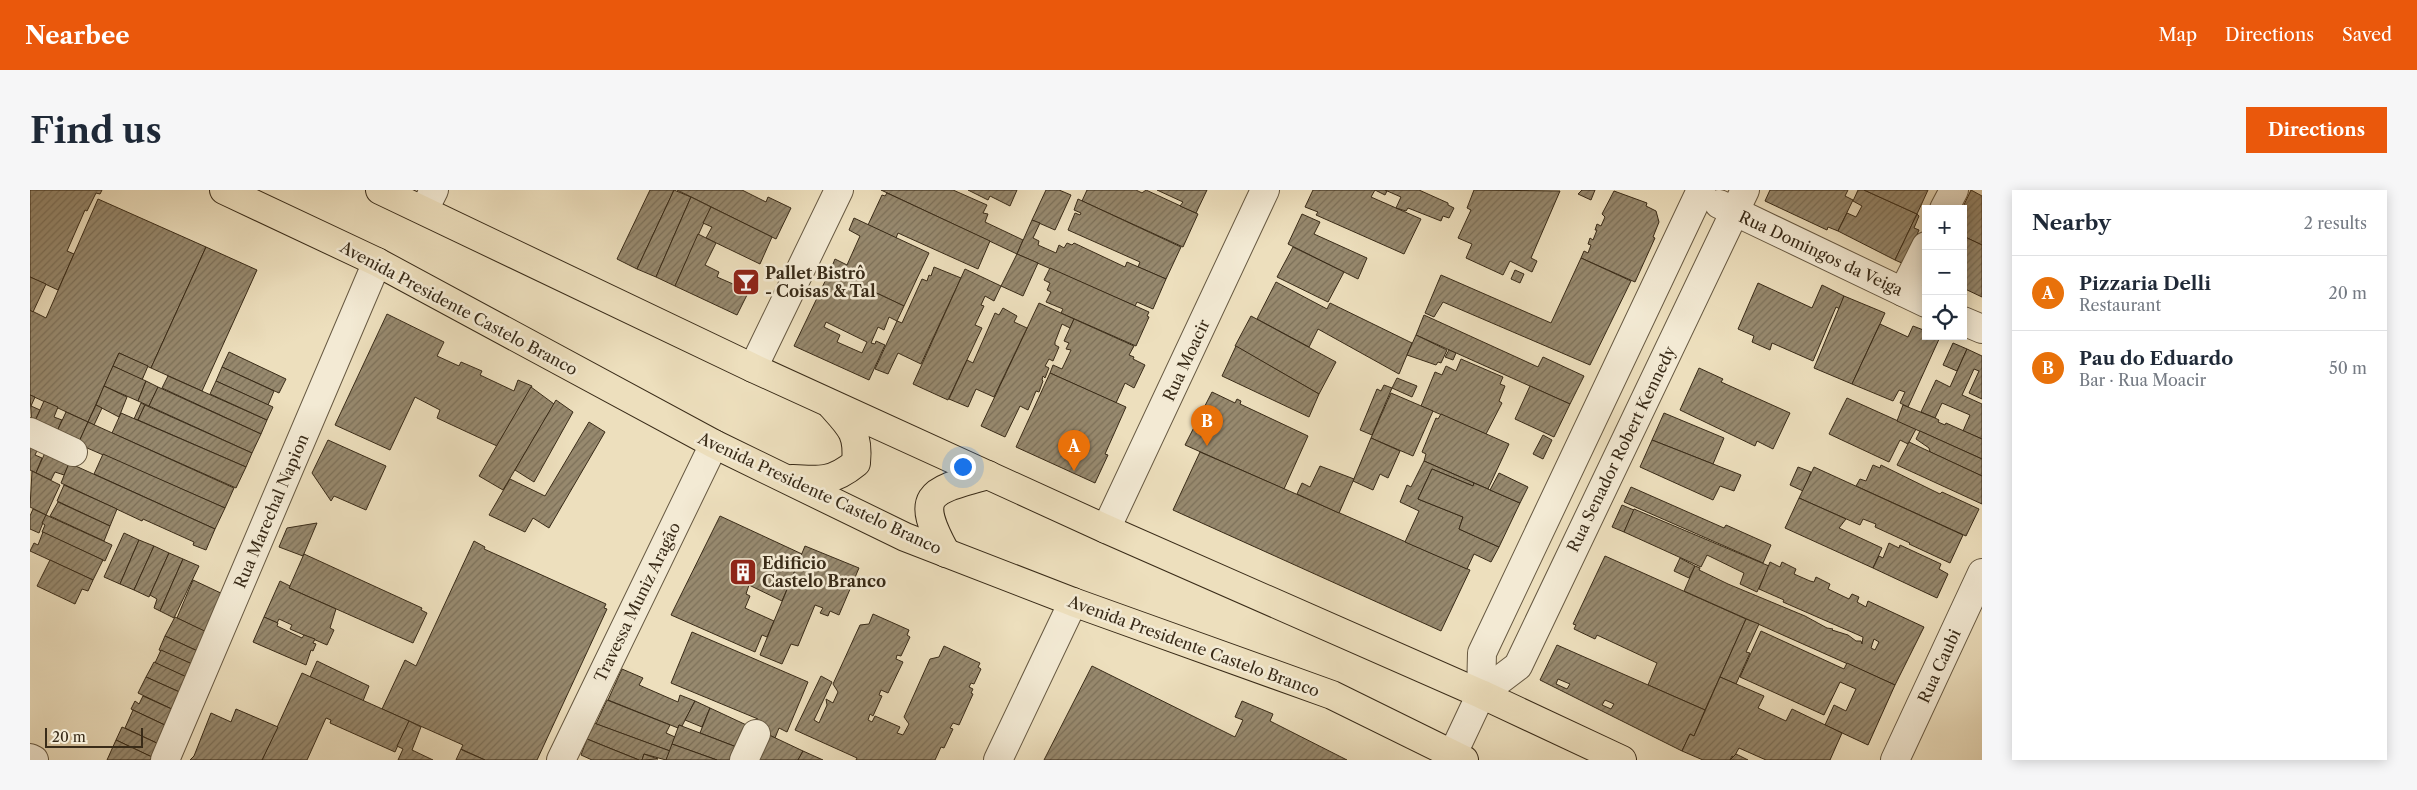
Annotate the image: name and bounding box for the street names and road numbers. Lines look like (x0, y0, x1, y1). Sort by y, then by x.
street label: Rua Domingos da Veiga (1736, 206, 1907, 300)
street label: Avenida Presidente Castelo Branco (336, 236, 581, 379)
street label: Rua Moacir (1158, 316, 1214, 404)
street label: Rua Senador Robert Kennedy (1562, 342, 1680, 555)
street label: Avenida Presidente Castelo Branco (694, 427, 945, 558)
street label: Rua Marechal Napion (229, 431, 313, 591)
street label: Travessa Muniz Aragão (590, 519, 685, 685)
street label: Avenida Presidente Castelo Branco (1065, 591, 1323, 701)
street label: Rua Caubi (1913, 626, 1965, 706)

